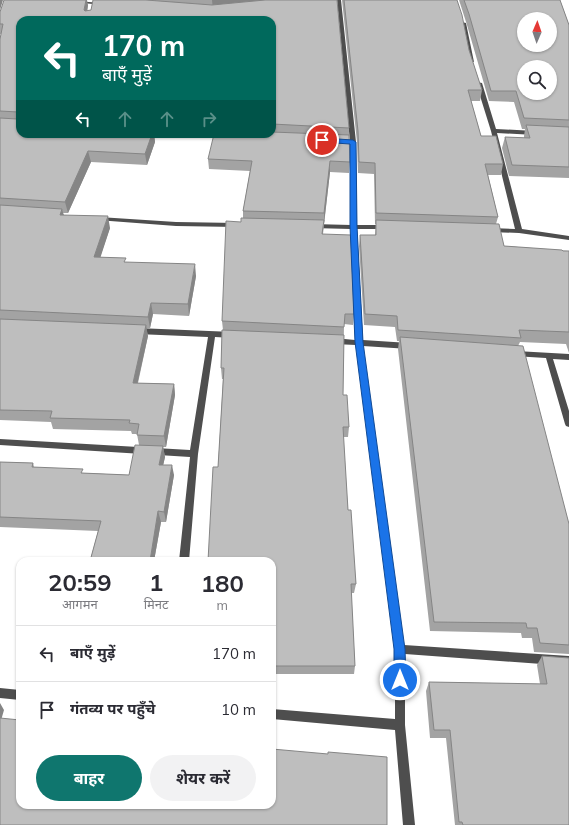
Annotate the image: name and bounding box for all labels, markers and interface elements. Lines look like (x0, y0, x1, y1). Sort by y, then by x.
north arrow (517, 12, 557, 52)
map controls (517, 12, 557, 100)
text: 170 m (102, 28, 185, 63)
icon: left (36, 32, 88, 84)
button: search (517, 60, 557, 100)
text: बाएँ मुड़ें (102, 63, 152, 86)
icon: left (72, 108, 94, 130)
icon: ahead (114, 108, 136, 130)
icon: ahead (156, 108, 178, 130)
icon: right (198, 108, 220, 130)
pin (305, 123, 339, 157)
icon: arrive (311, 129, 333, 151)
text: 20:59 (48, 567, 112, 597)
text: 1 (149, 567, 163, 597)
text: 180 (201, 568, 244, 598)
text: आगमन (62, 596, 98, 612)
text: मिनट (144, 596, 169, 612)
text: m (217, 597, 228, 613)
icon: left (36, 643, 58, 665)
text: बाएँ मुड़ें (70, 643, 115, 662)
text: 170 m (212, 644, 256, 663)
position arrow (379, 659, 421, 701)
icon: arrive (36, 699, 58, 721)
text: गंतव्य पर पहुँचे (70, 699, 155, 718)
text: 10 m (221, 700, 256, 719)
button: बाहर (36, 755, 142, 801)
button: शेयर करें (150, 755, 256, 801)

